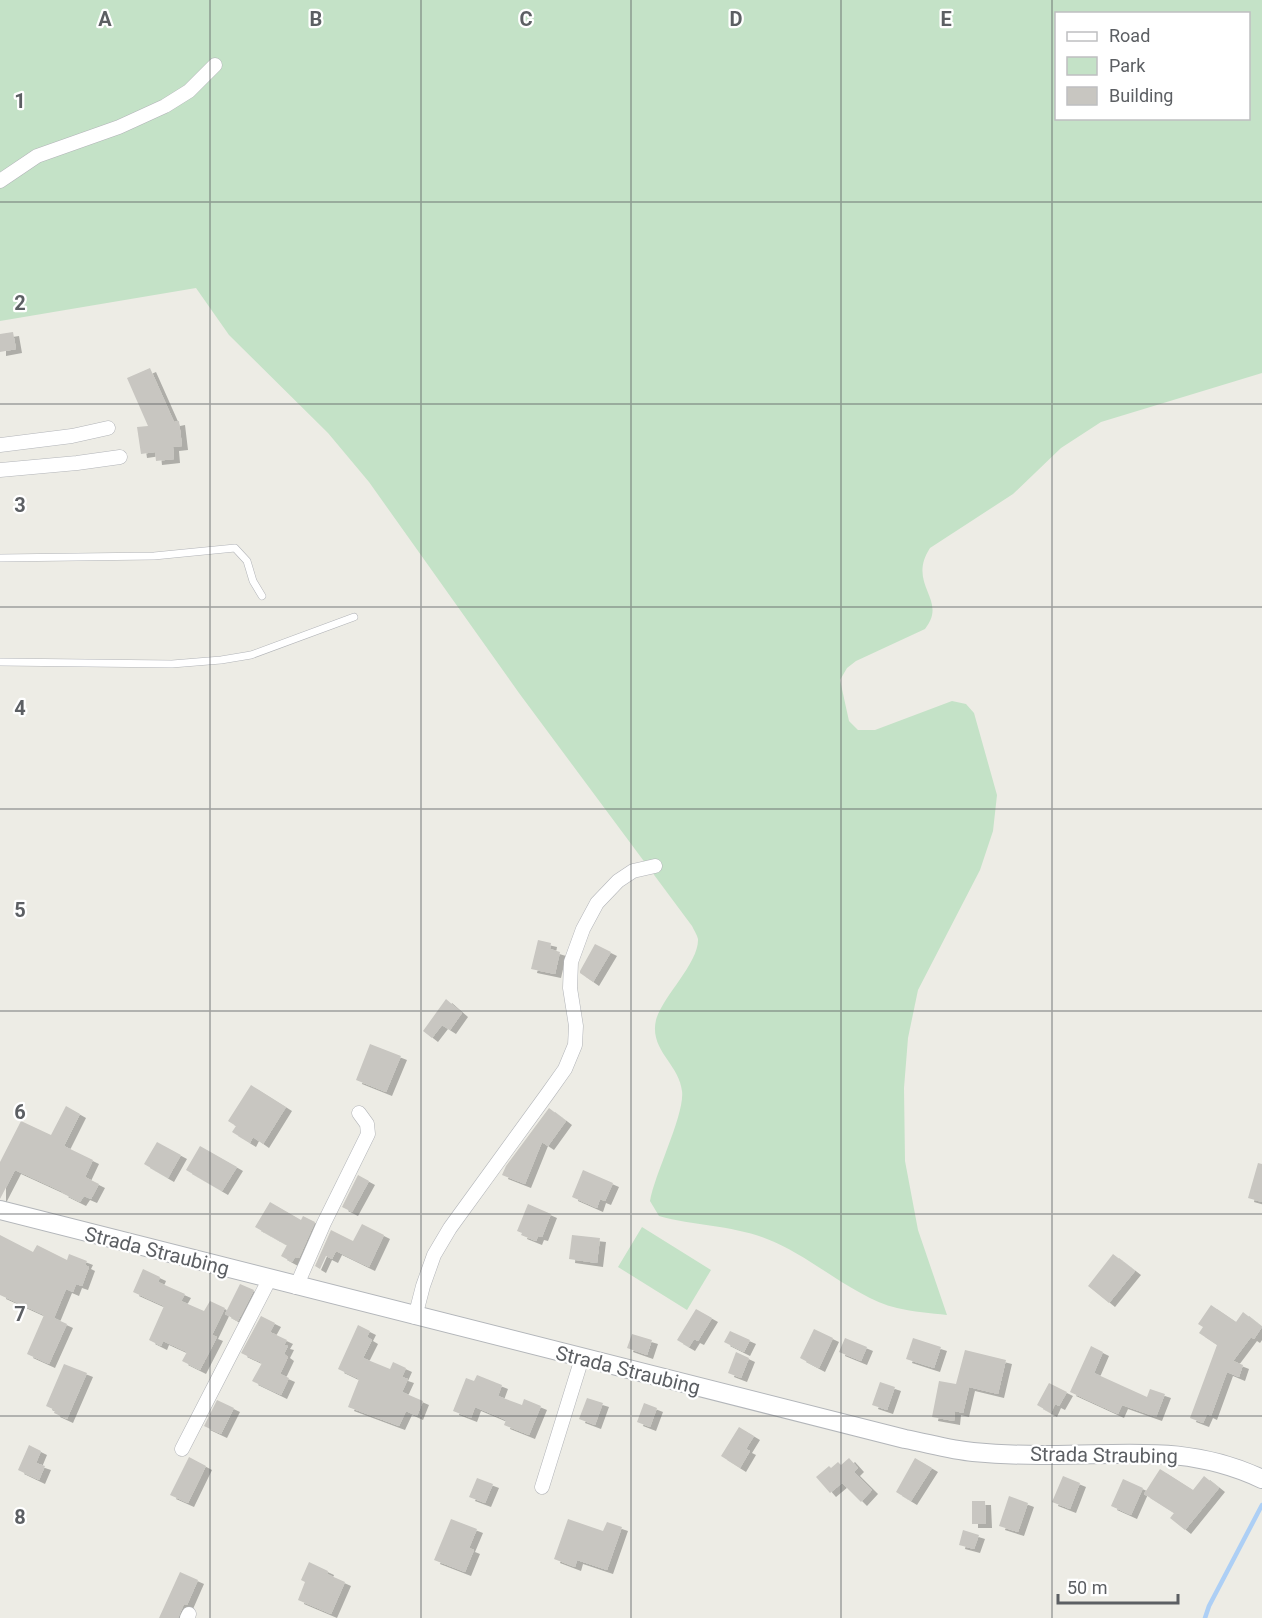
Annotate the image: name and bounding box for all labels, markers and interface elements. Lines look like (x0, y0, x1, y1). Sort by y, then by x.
text: A (98, 7, 112, 31)
text: B (310, 7, 322, 31)
text: C (519, 7, 533, 31)
text: D (730, 7, 743, 31)
text: E (940, 7, 952, 31)
legend (1055, 12, 1250, 120)
text: Road (1109, 25, 1150, 46)
text: Park (1109, 55, 1146, 76)
text: Building (1109, 85, 1173, 106)
text: 1 (14, 89, 26, 113)
text: 2 (14, 291, 26, 315)
text: 3 (14, 493, 26, 517)
text: 4 (14, 696, 26, 720)
text: 5 (14, 898, 26, 922)
text: 6 (14, 1100, 26, 1124)
street label: Strada Straubing (82, 1221, 232, 1281)
text: 7 (14, 1302, 26, 1326)
street label: Strada Straubing (553, 1340, 703, 1400)
street label: Strada Straubing (1030, 1442, 1178, 1468)
text: 8 (14, 1505, 26, 1529)
scale bar (1058, 1567, 1178, 1605)
text: 50 m (1067, 1577, 1107, 1598)

